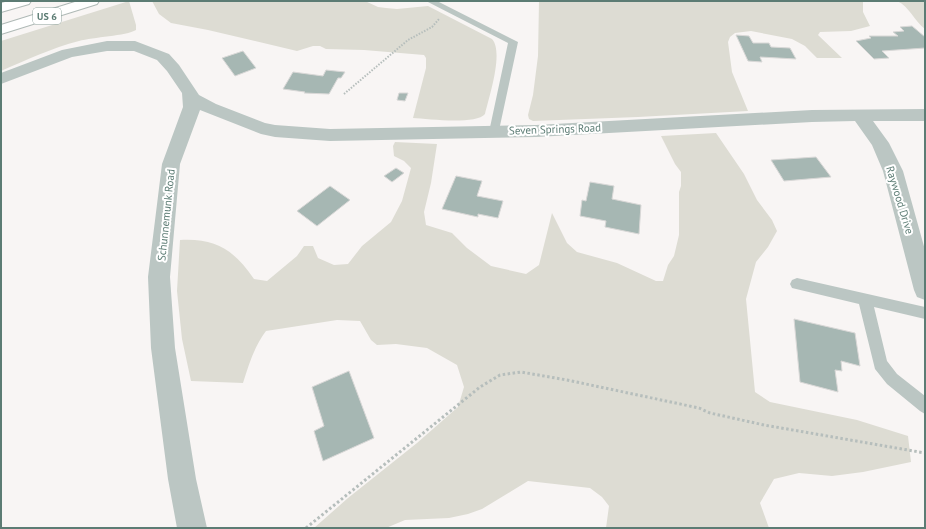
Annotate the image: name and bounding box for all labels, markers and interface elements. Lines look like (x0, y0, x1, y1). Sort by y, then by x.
road number: US 6 (33, 8, 61, 24)
street label: Seven Springs Road (509, 120, 601, 138)
street label: Raywood Drive (883, 164, 917, 236)
street label: Schunnemunk Road (154, 168, 178, 262)

